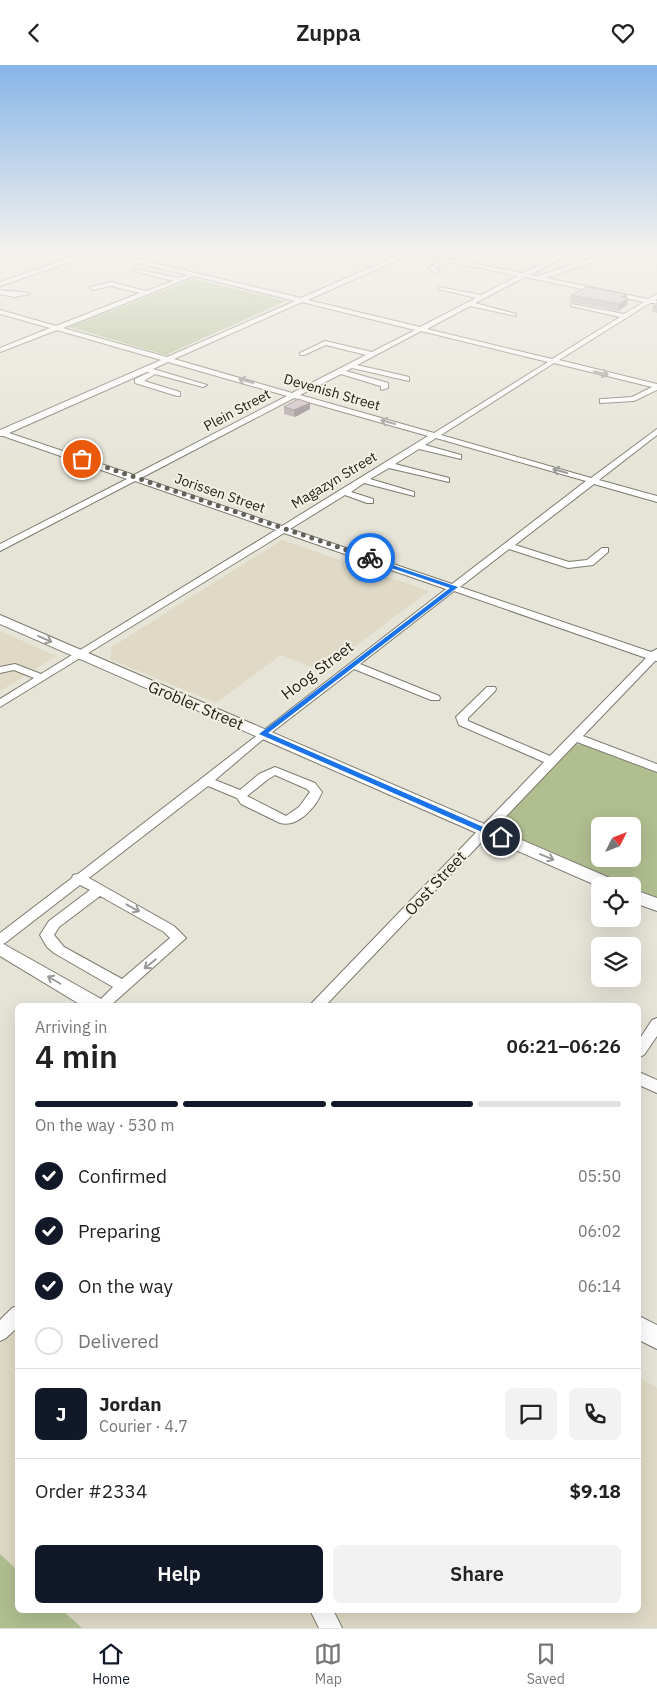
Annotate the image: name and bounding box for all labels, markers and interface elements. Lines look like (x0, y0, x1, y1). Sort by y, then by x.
text: Zuppa (296, 18, 361, 47)
icon: back (20, 19, 48, 47)
icon: heart (609, 19, 637, 47)
one-way arrow (593, 369, 609, 378)
street label: Devenish Street (282, 370, 382, 414)
one-way arrow (238, 376, 254, 386)
street label: Plein Street (200, 385, 274, 435)
one-way arrow (381, 417, 397, 426)
pin (61, 438, 103, 480)
icon: bag (68, 445, 96, 473)
street label: Magazyn Street (288, 447, 380, 513)
one-way arrow (552, 466, 568, 476)
street label: Jorissen Street (172, 469, 268, 517)
courier (345, 533, 395, 583)
icon: bike (356, 544, 384, 572)
one-way arrow (37, 635, 52, 645)
street label: Hoog Street (277, 636, 357, 704)
street label: Grobler Street (145, 676, 247, 734)
pin (480, 816, 522, 858)
north arrow (591, 817, 641, 867)
map controls (591, 817, 641, 987)
icon: home (487, 823, 515, 851)
street label: Oost Street (400, 846, 470, 920)
one-way arrow (539, 853, 554, 863)
button: locate (591, 877, 641, 927)
one-way arrow (125, 904, 139, 914)
button: layers (591, 937, 641, 987)
one-way arrow (143, 959, 156, 970)
one-way arrow (48, 975, 62, 985)
text: Arriving in (35, 1017, 107, 1037)
text: 06:21–06:26 (507, 1034, 621, 1058)
text: 4 min (35, 1035, 118, 1077)
text: On the way · 530 m (35, 1115, 174, 1135)
icon: check (35, 1162, 63, 1190)
text: Confirmed (78, 1164, 167, 1188)
text: 05:50 (578, 1166, 621, 1186)
icon: check (35, 1217, 63, 1245)
text: Preparing (78, 1219, 160, 1243)
text: 06:02 (578, 1221, 621, 1241)
icon: check (35, 1272, 63, 1300)
text: On the way (78, 1274, 173, 1298)
text: 06:14 (578, 1276, 621, 1296)
text: Delivered (78, 1329, 159, 1353)
button: chat (505, 1388, 557, 1440)
button: phone (569, 1388, 621, 1440)
text: Jordan (99, 1392, 162, 1416)
text: J (56, 1402, 66, 1426)
text: Courier · 4.7 (99, 1416, 188, 1436)
text: Order #2334 (35, 1479, 147, 1503)
text: $9.18 (569, 1479, 621, 1503)
button: Help (35, 1545, 323, 1603)
button: Share (333, 1545, 621, 1603)
tab: Home (92, 1640, 130, 1688)
tab: Map (314, 1640, 342, 1688)
tab: Saved (527, 1640, 565, 1688)

